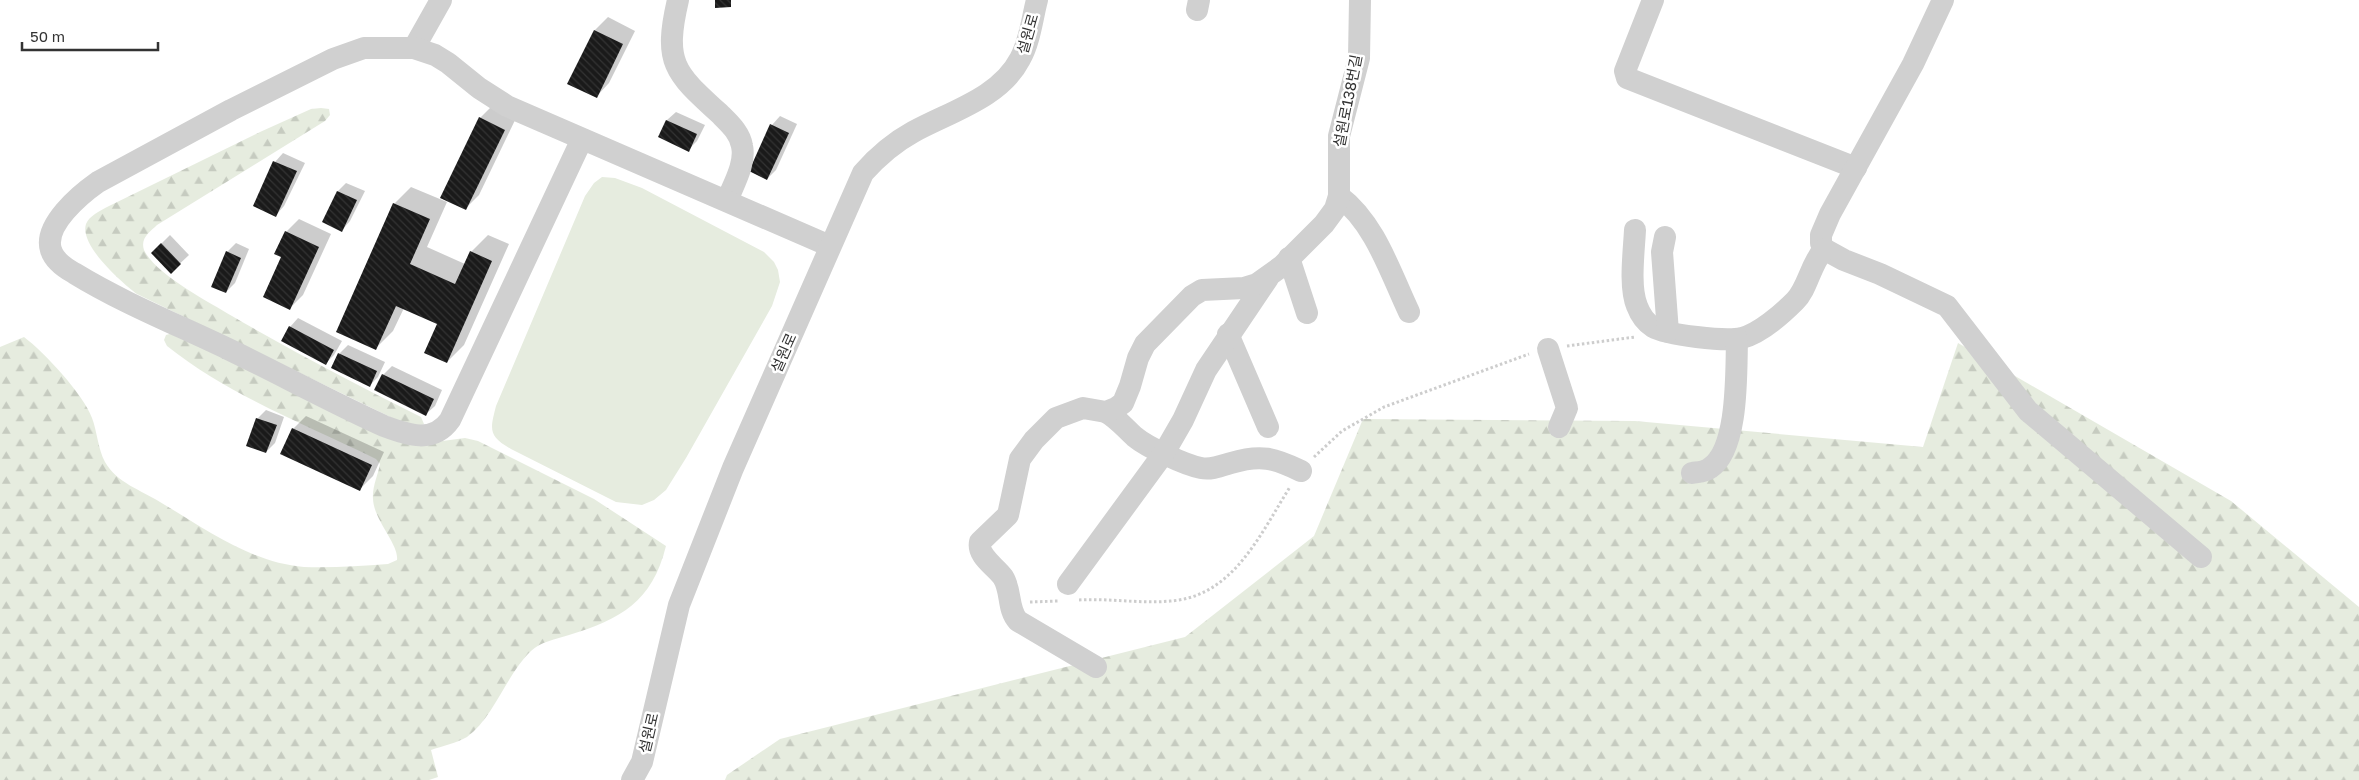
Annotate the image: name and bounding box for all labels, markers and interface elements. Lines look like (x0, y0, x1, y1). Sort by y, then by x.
street label: 설원로 (1013, 11, 1041, 56)
scale bar (22, 20, 159, 52)
text: 50 m (30, 27, 65, 45)
street label: 설원로138번길 (1329, 53, 1365, 149)
street label: 설원로 (766, 330, 800, 375)
street label: 설원로 (635, 711, 661, 755)

